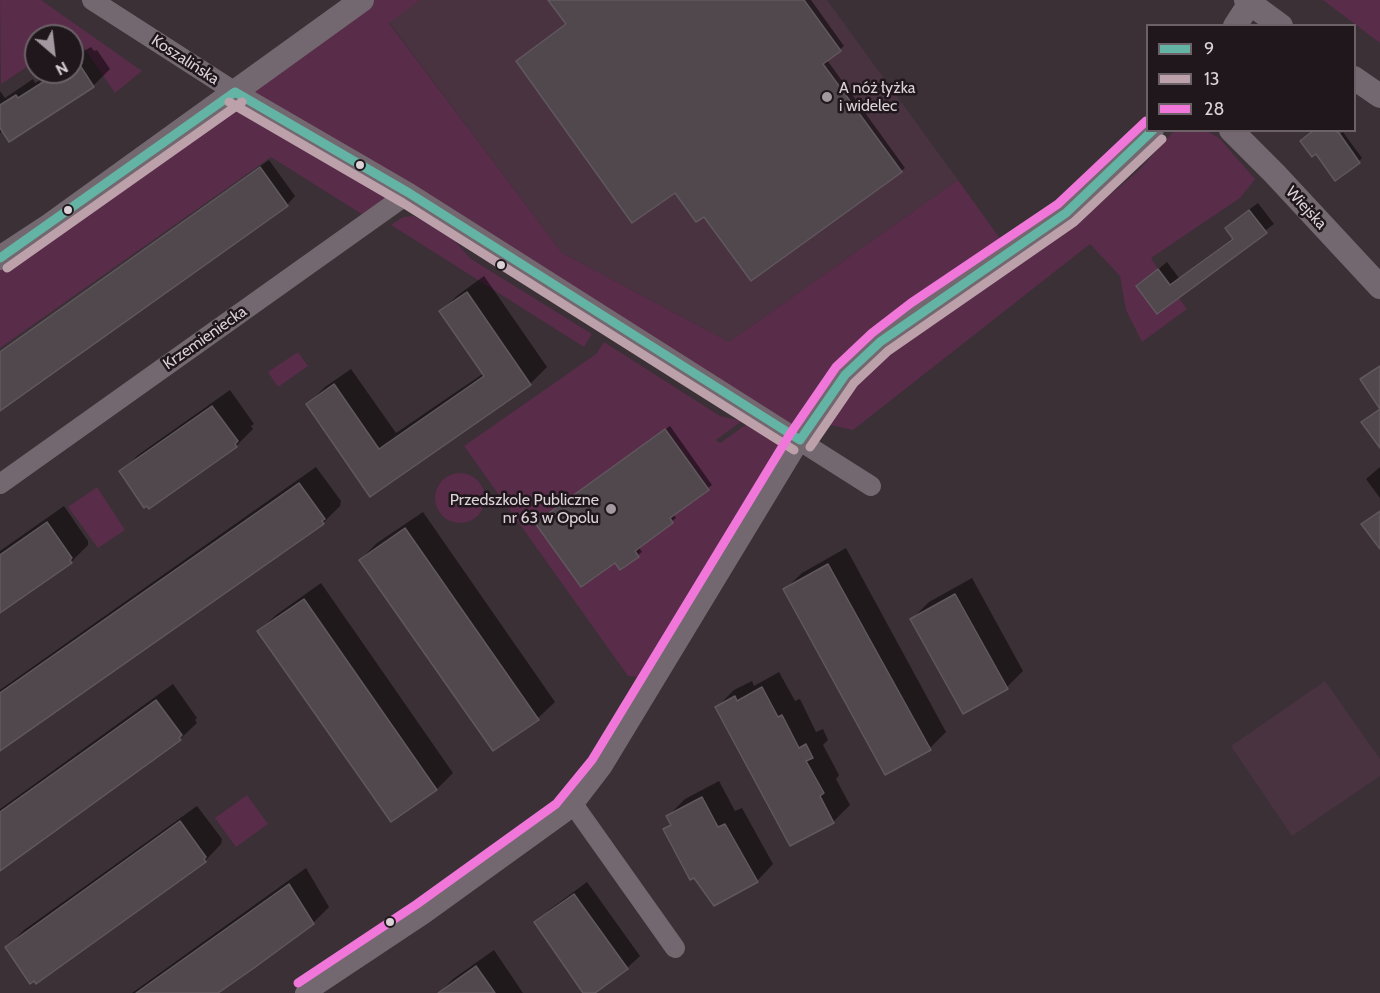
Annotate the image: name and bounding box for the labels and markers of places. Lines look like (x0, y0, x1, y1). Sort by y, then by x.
place label: A nóż łyżka i widelec (839, 78, 915, 116)
marker: A nóż łyżka i widelec (820, 90, 834, 104)
unlabelled marker (354, 159, 366, 171)
unlabelled marker (62, 204, 74, 216)
unlabelled marker (495, 259, 507, 271)
place label: Przedszkole Publiczne nr 63 w Opolu (450, 490, 599, 528)
marker: Przedszkole Publiczne nr 63 w Opolu (604, 502, 618, 516)
unlabelled marker (384, 916, 396, 928)

